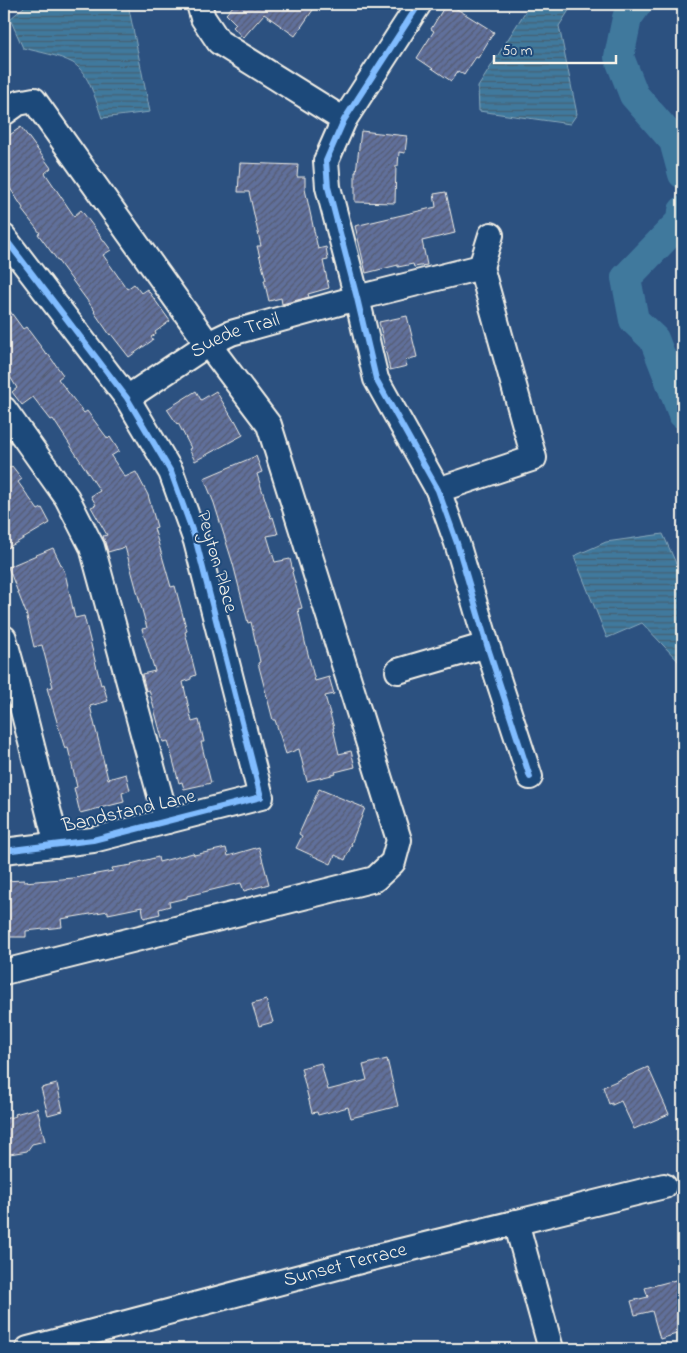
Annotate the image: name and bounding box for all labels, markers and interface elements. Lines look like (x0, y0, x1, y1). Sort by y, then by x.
scale bar (494, 32, 617, 64)
text: 50 m (502, 40, 533, 62)
street label: Suede Trail (185, 306, 283, 366)
street label: Peyton Place (188, 508, 244, 616)
street label: Bandstand Lane (58, 783, 199, 842)
street label: Sunset Terrace (280, 1235, 410, 1295)

